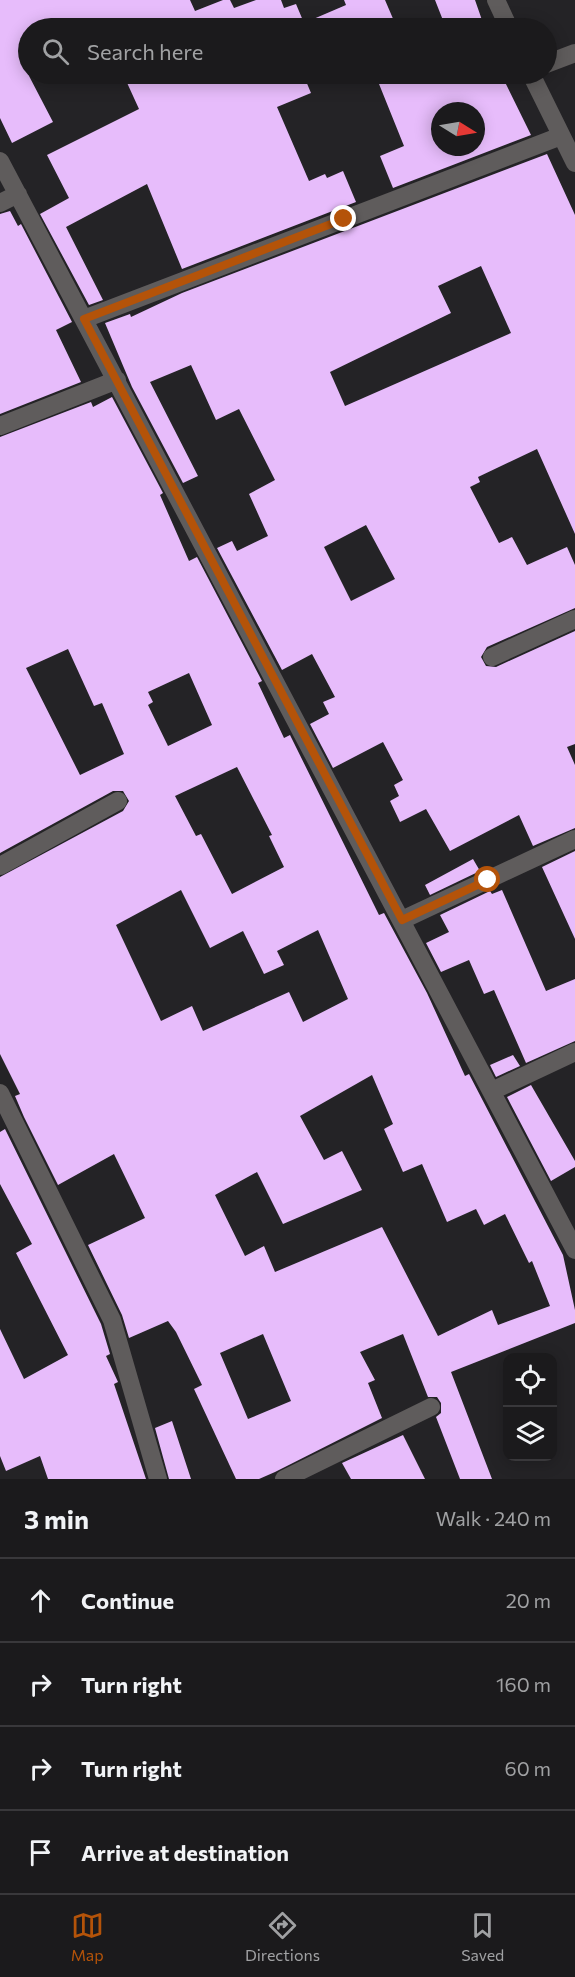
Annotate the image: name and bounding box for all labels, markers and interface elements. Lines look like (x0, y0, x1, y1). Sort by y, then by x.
search box (18, 18, 557, 84)
icon: search (39, 35, 72, 68)
text: Search here (87, 38, 203, 65)
north arrow (431, 102, 485, 156)
route end (330, 205, 356, 231)
route start (474, 866, 500, 892)
map controls (503, 1353, 557, 1461)
button: locate (503, 1353, 557, 1407)
button: layers (503, 1407, 557, 1461)
text: 3 min (24, 1503, 89, 1534)
text: Walk · 240 m (436, 1506, 551, 1530)
icon: ahead (24, 1584, 57, 1617)
text: Continue (81, 1587, 174, 1614)
text: 20 m (506, 1588, 551, 1612)
icon: right (24, 1668, 57, 1701)
text: Turn right (81, 1671, 182, 1698)
text: 160 m (496, 1672, 551, 1696)
icon: right (24, 1752, 57, 1785)
text: Turn right (81, 1755, 182, 1782)
text: 60 m (505, 1756, 551, 1780)
icon: arrive (24, 1836, 57, 1869)
text: Arrive at destination (81, 1839, 289, 1866)
tab: Map (71, 1909, 104, 1964)
tab: Directions (245, 1909, 320, 1964)
tab: Saved (461, 1909, 504, 1964)

